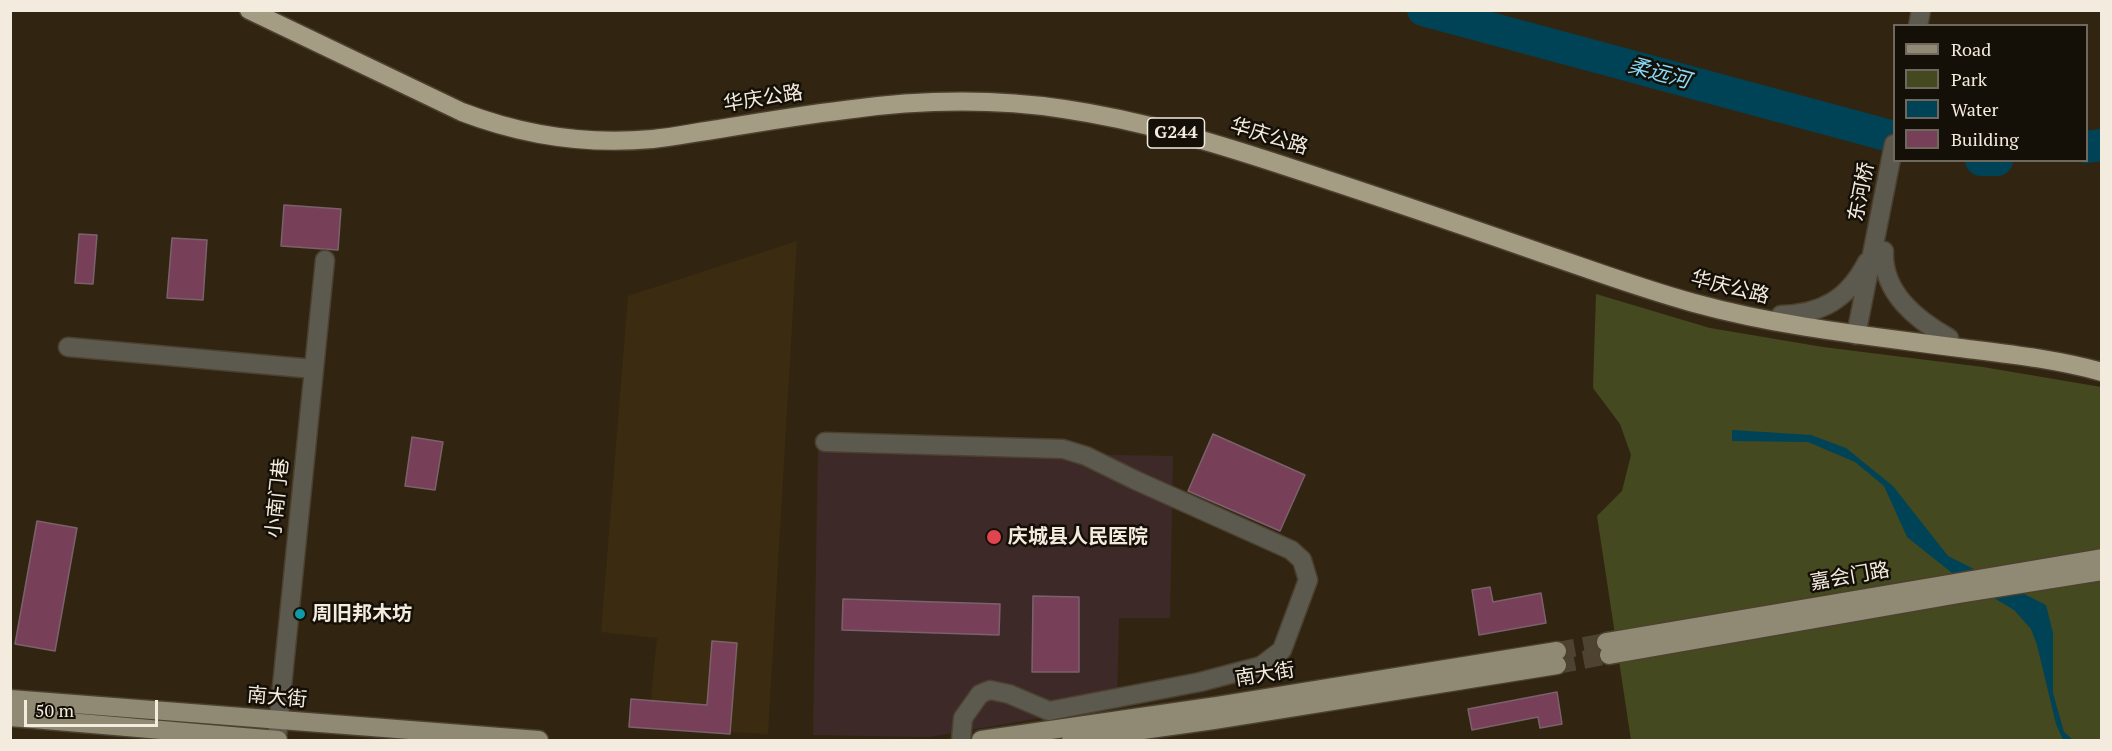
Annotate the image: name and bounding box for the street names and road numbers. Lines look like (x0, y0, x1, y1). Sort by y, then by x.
street label: 华庆公路 (722, 81, 804, 117)
street label: 华庆公路 (1227, 114, 1311, 160)
road number: G244 (1148, 118, 1204, 148)
street label: 东河桥 (1844, 160, 1880, 224)
street label: 华庆公路 (1688, 267, 1772, 309)
street label: 小南门巷 (262, 457, 294, 539)
street label: 嘉会门路 (1809, 558, 1891, 596)
street label: 南大街 (1233, 658, 1297, 692)
street label: 南大街 (246, 683, 308, 713)

